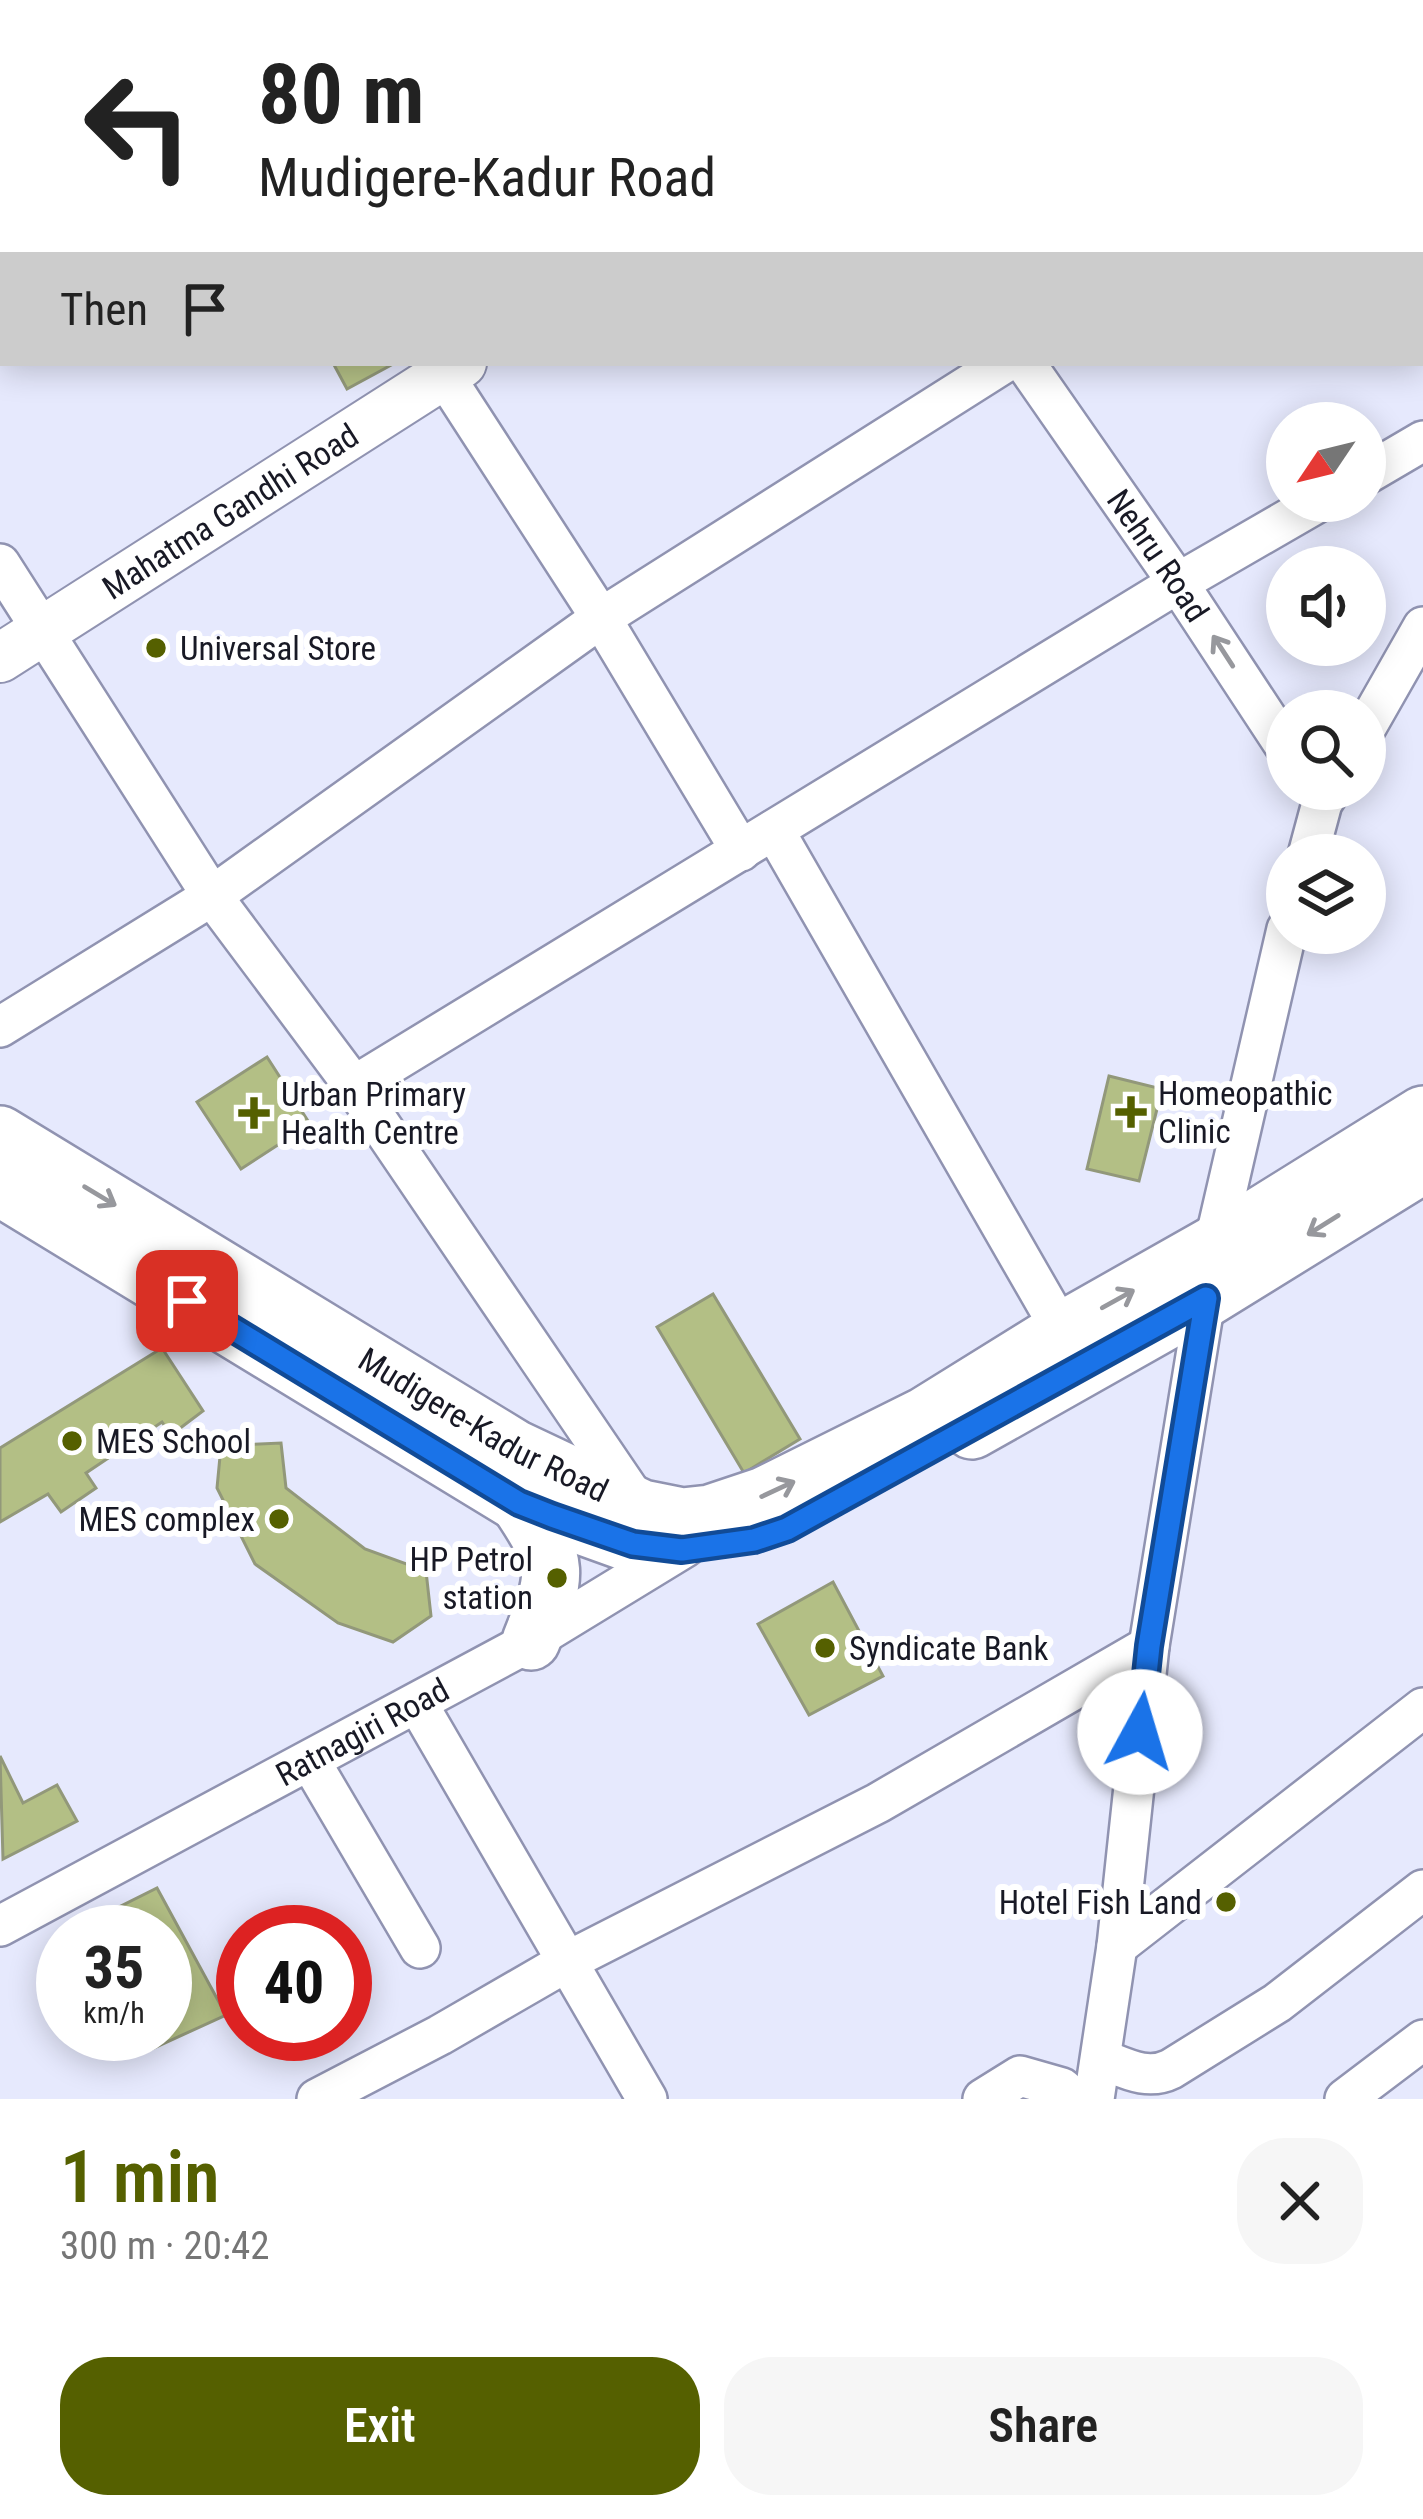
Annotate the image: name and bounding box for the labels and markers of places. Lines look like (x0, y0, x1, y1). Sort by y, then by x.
place label: Universal Store (180, 629, 376, 668)
marker: Universal Store (143, 635, 169, 661)
place label: Homeopathic Clinic (1158, 1074, 1333, 1151)
place label: Urban Primary Health Centre (281, 1075, 466, 1152)
marker: Homeopathic Clinic (1115, 1096, 1147, 1128)
marker: Urban Primary Health Centre (238, 1097, 270, 1129)
pin (136, 1250, 238, 1352)
place label: MES School (96, 1422, 251, 1461)
marker: MES School (59, 1428, 85, 1454)
place label: MES complex (79, 1500, 255, 1539)
marker: MES complex (266, 1506, 292, 1532)
place label: HP Petrol station (409, 1540, 533, 1617)
marker: HP Petrol station (544, 1565, 570, 1591)
place label: Syndicate Bank (849, 1629, 1048, 1668)
marker: Syndicate Bank (812, 1635, 838, 1661)
place label: Hotel Fish Land (999, 1883, 1202, 1922)
marker: Hotel Fish Land (1213, 1889, 1239, 1915)

